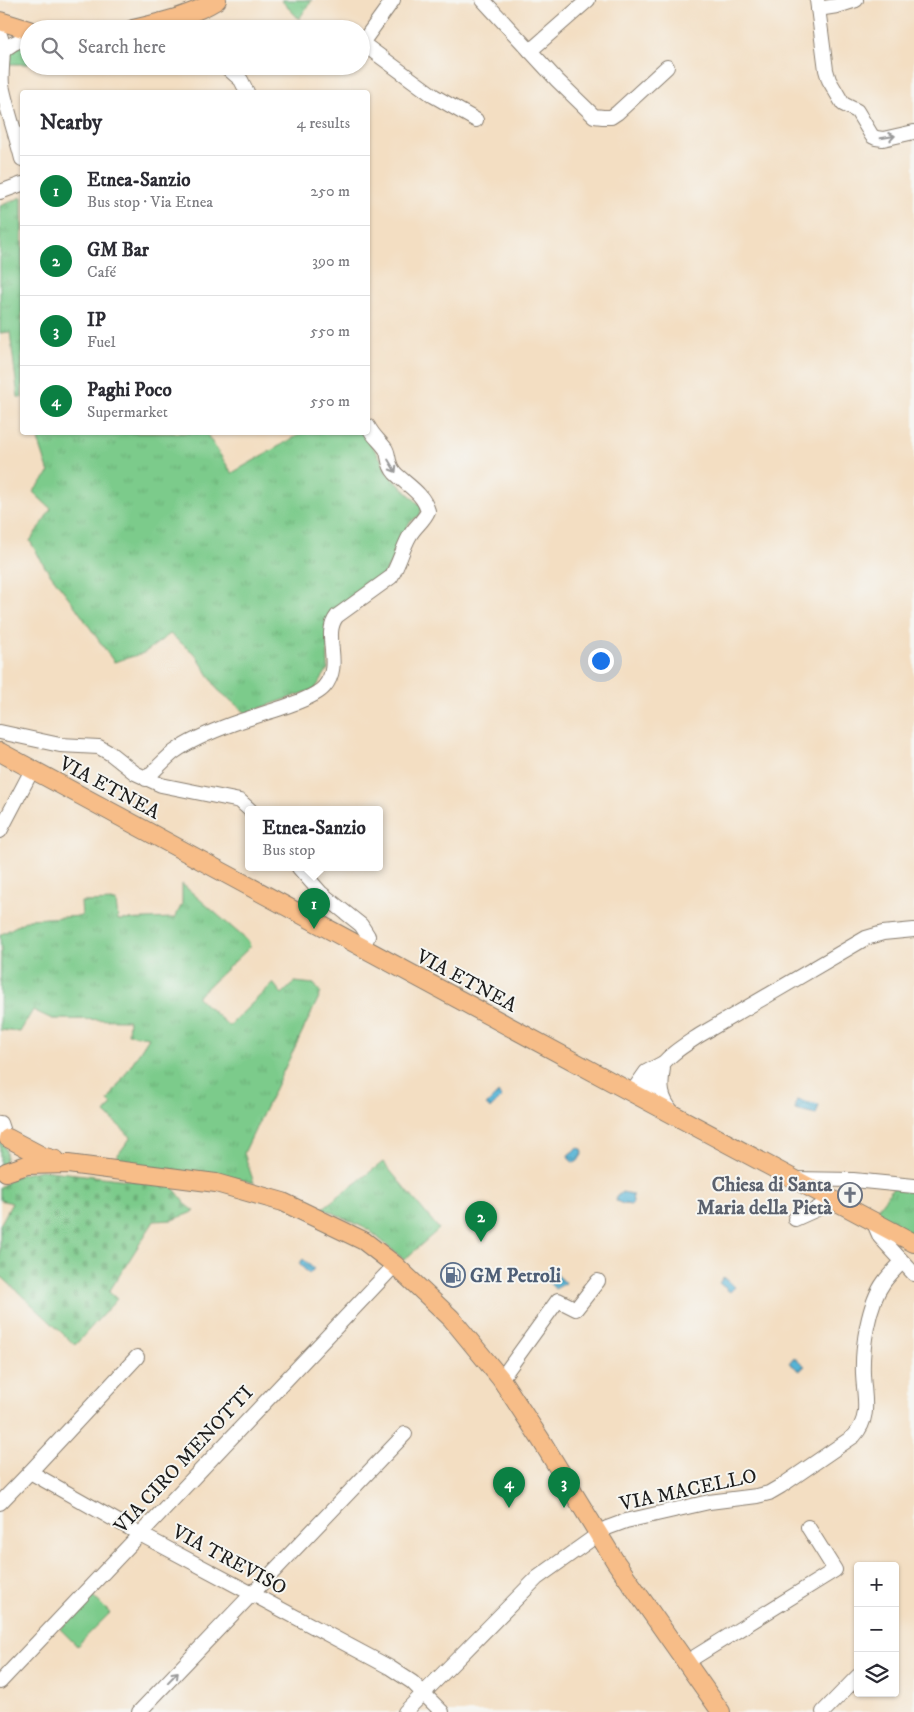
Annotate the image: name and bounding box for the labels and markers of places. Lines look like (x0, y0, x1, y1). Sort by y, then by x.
pin: 1 (298, 888, 330, 929)
place label: Chiesa di Santa Maria della Pietà (697, 1173, 833, 1221)
church icon: Chiesa di Santa Maria della Pietà (837, 1182, 863, 1208)
pin: 2 (465, 1201, 497, 1242)
fuel station icon: GM Petroli (440, 1262, 466, 1288)
place label: GM Petroli (470, 1264, 561, 1289)
pin: 4 (493, 1467, 525, 1508)
pin: 3 (548, 1467, 580, 1508)

